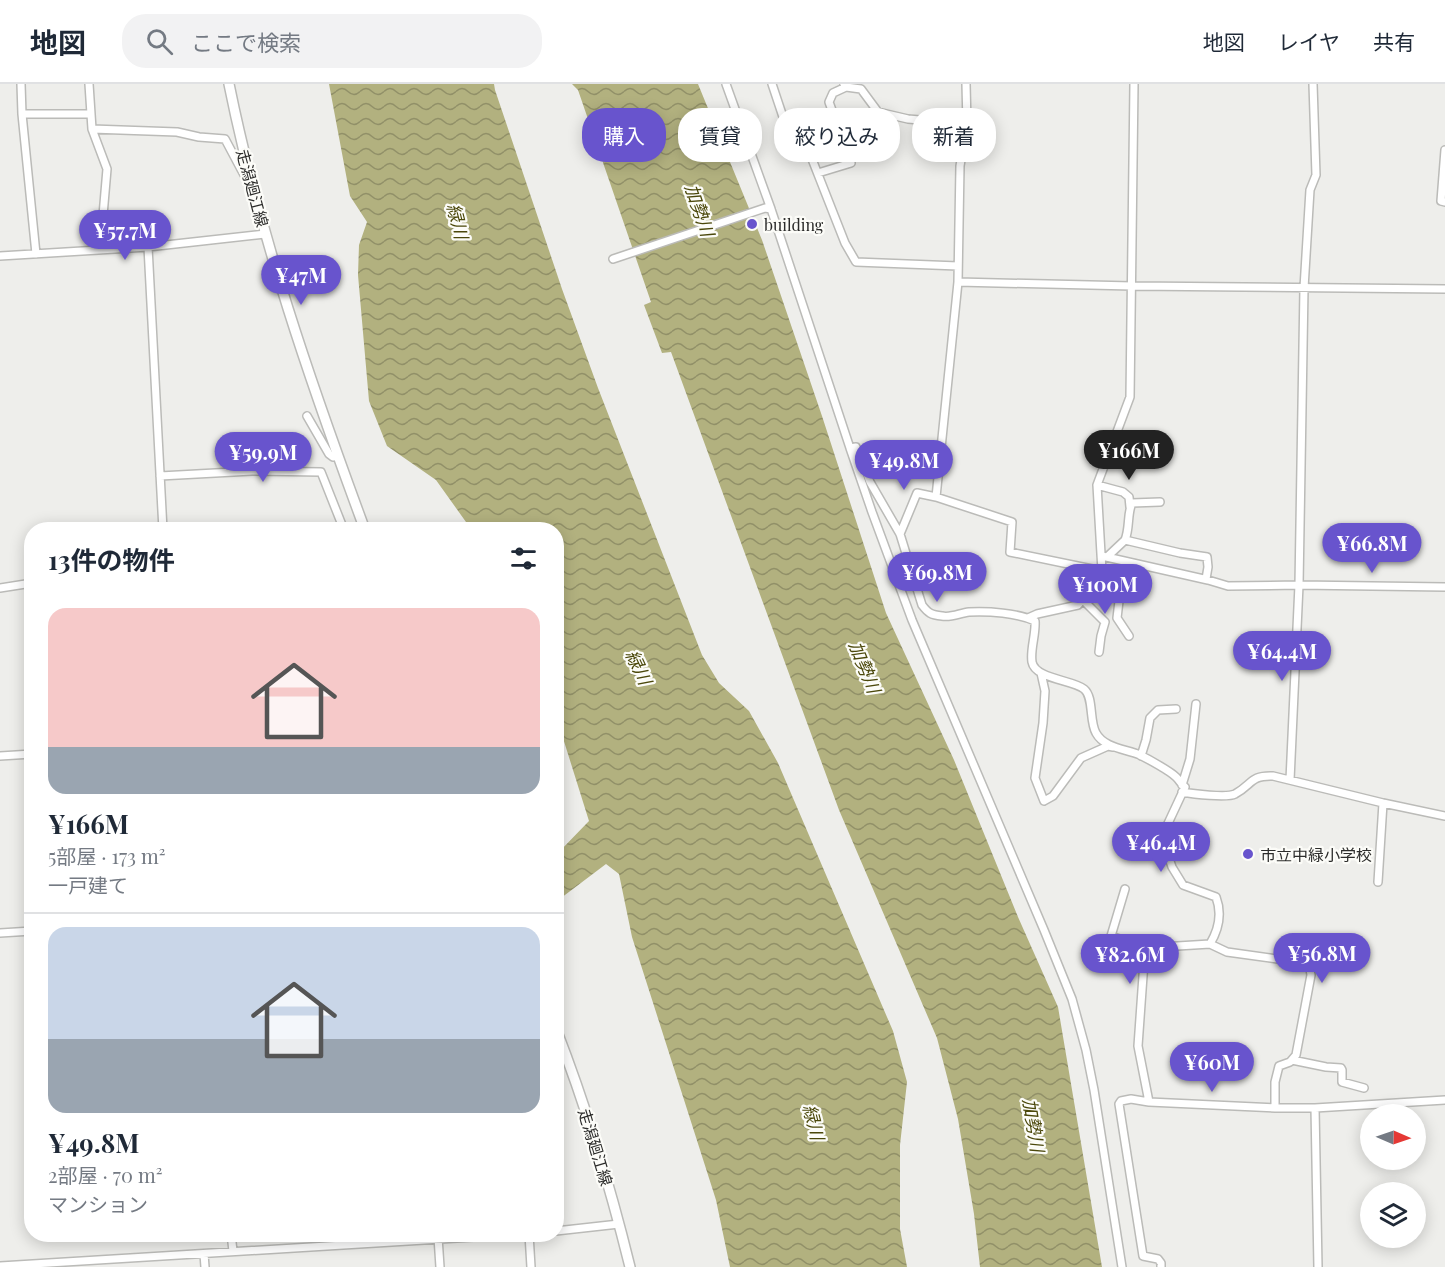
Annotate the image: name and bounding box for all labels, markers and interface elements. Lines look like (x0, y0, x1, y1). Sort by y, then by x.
search box (122, 14, 542, 68)
text: 地図 (30, 23, 86, 60)
icon: search (143, 25, 176, 58)
text: ここで検索 (191, 27, 301, 57)
text: 地図 (1203, 27, 1245, 55)
text: レイヤ (1278, 27, 1340, 55)
text: 共有 (1373, 27, 1415, 55)
chip: 購入 (582, 108, 666, 162)
chip: 賃貸 (678, 108, 762, 162)
chip: 絞り込み (774, 108, 900, 162)
chip: 新着 (912, 108, 996, 162)
street label: 走潟廻江線 (233, 147, 273, 229)
water label: 加勢川 (680, 181, 721, 241)
water label: 緑川 (442, 201, 474, 243)
pin: ¥57.7M (76, 210, 174, 261)
place label: building (764, 214, 824, 235)
text: ¥57.7M (93, 216, 157, 243)
marker: building (745, 217, 759, 231)
pin: ¥47M (265, 255, 337, 306)
text: ¥47M (275, 261, 327, 288)
pin: ¥166M (1087, 430, 1171, 481)
pin: ¥59.9M (214, 432, 312, 483)
text: ¥166M (1098, 436, 1160, 463)
text: ¥59.9M (229, 438, 297, 465)
pin: ¥49.8M (855, 440, 953, 491)
text: ¥49.8M (869, 446, 939, 473)
pin: ¥66.8M (1323, 523, 1421, 574)
text: ¥66.8M (1336, 529, 1408, 556)
text: 13件の物件 (48, 542, 174, 577)
icon: filters (507, 542, 540, 575)
pin: ¥69.8M (888, 552, 986, 603)
text: ¥69.8M (902, 558, 973, 585)
pin: ¥100M (1063, 564, 1147, 615)
text: ¥100M (1072, 570, 1138, 597)
pin: ¥64.4M (1233, 631, 1331, 682)
water label: 加勢川 (844, 637, 887, 698)
text: ¥64.4M (1247, 637, 1317, 664)
water label: 緑川 (621, 646, 658, 690)
icon: home (240, 647, 348, 755)
text: ¥166M (48, 806, 129, 841)
pin: ¥46.4M (1112, 822, 1210, 873)
text: ¥46.4M (1126, 828, 1196, 855)
text: 5部屋 · 173 m² (48, 842, 166, 869)
place label: 市立中緑小学校 (1260, 844, 1372, 865)
marker: 市立中緑小学校 (1241, 847, 1255, 861)
text: 一戸建て (48, 871, 128, 898)
pin: ¥56.8M (1273, 933, 1371, 984)
pin: ¥82.6M (1081, 934, 1179, 985)
text: ¥56.8M (1287, 939, 1357, 966)
text: ¥82.6M (1095, 940, 1165, 967)
icon: home (240, 966, 348, 1074)
pin: ¥60M (1176, 1042, 1248, 1093)
text: ¥60M (1184, 1048, 1240, 1075)
water label: 加勢川 (1018, 1096, 1050, 1156)
water label: 緑川 (798, 1102, 830, 1144)
north arrow (1360, 1104, 1426, 1170)
map controls (1360, 1104, 1426, 1248)
street label: 走潟廻江線 (574, 1106, 618, 1188)
text: ¥49.8M (48, 1125, 139, 1160)
text: 2部屋 · 70 m² (48, 1161, 162, 1188)
button: layers (1360, 1182, 1426, 1248)
text: マンション (48, 1190, 148, 1217)

